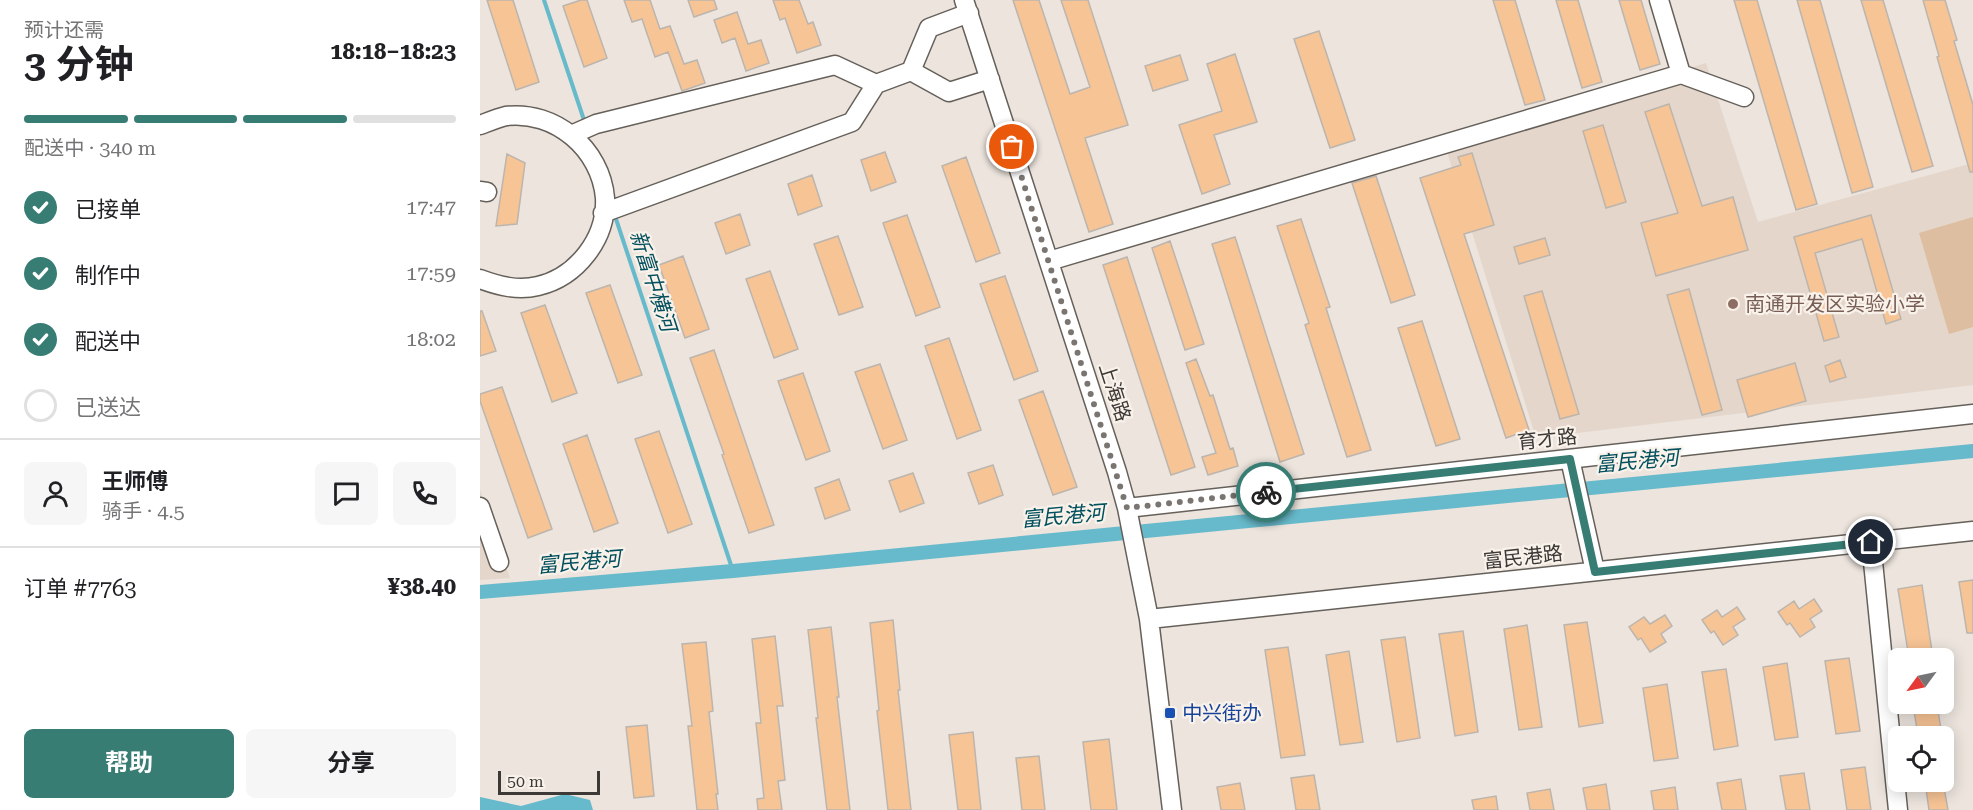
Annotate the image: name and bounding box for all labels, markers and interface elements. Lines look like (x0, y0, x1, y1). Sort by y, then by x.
text: 预计还需 (24, 18, 104, 42)
text: 18:18–18:23 (330, 39, 456, 64)
text: 3 分钟 (24, 42, 134, 88)
pin (986, 121, 1037, 172)
icon: bag (995, 130, 1028, 163)
text: 配送中 · 340 m (24, 136, 156, 160)
icon: check (24, 191, 57, 224)
text: 17:47 (406, 195, 456, 219)
text: 已接单 (75, 197, 141, 222)
water label: 新富中横河 (625, 227, 682, 338)
icon: check (24, 257, 57, 290)
text: 17:59 (406, 261, 456, 285)
text: 制作中 (75, 263, 141, 288)
place label: 南通开发区实验小学 (1745, 292, 1925, 316)
marker: 南通开发区实验小学 (1726, 297, 1740, 311)
icon: check (24, 323, 57, 356)
text: 18:02 (406, 327, 456, 351)
text: 配送中 (75, 329, 141, 354)
street label: 上海路 (1094, 360, 1136, 424)
text: 已送达 (75, 395, 141, 420)
street label: 育才路 (1516, 424, 1578, 454)
water label: 富民港河 (1594, 445, 1684, 477)
button: person (24, 462, 87, 525)
button: chat (315, 462, 378, 525)
button: phone (393, 462, 456, 525)
courier (1236, 462, 1296, 522)
text: 王师傅 (102, 469, 168, 494)
icon: bike (1250, 476, 1283, 509)
text: 骑手 · 4.5 (102, 499, 185, 523)
water label: 富民港河 (1020, 500, 1110, 532)
pin (1845, 516, 1896, 567)
icon: home (1854, 525, 1887, 558)
street label: 富民港路 (1482, 541, 1564, 573)
water label: 富民港河 (536, 546, 626, 578)
text: ¥38.40 (387, 574, 456, 599)
text: 订单 #7763 (24, 576, 137, 601)
north arrow (1888, 648, 1954, 714)
map controls (1888, 648, 1954, 792)
place label: 中兴街办 (1182, 701, 1262, 725)
marker: 中兴街办 (1163, 706, 1177, 720)
button: locate (1888, 726, 1954, 792)
button: 帮助 (24, 729, 234, 798)
button: 分享 (246, 729, 456, 798)
scale bar (498, 768, 600, 796)
text: 50 m (507, 772, 544, 791)

